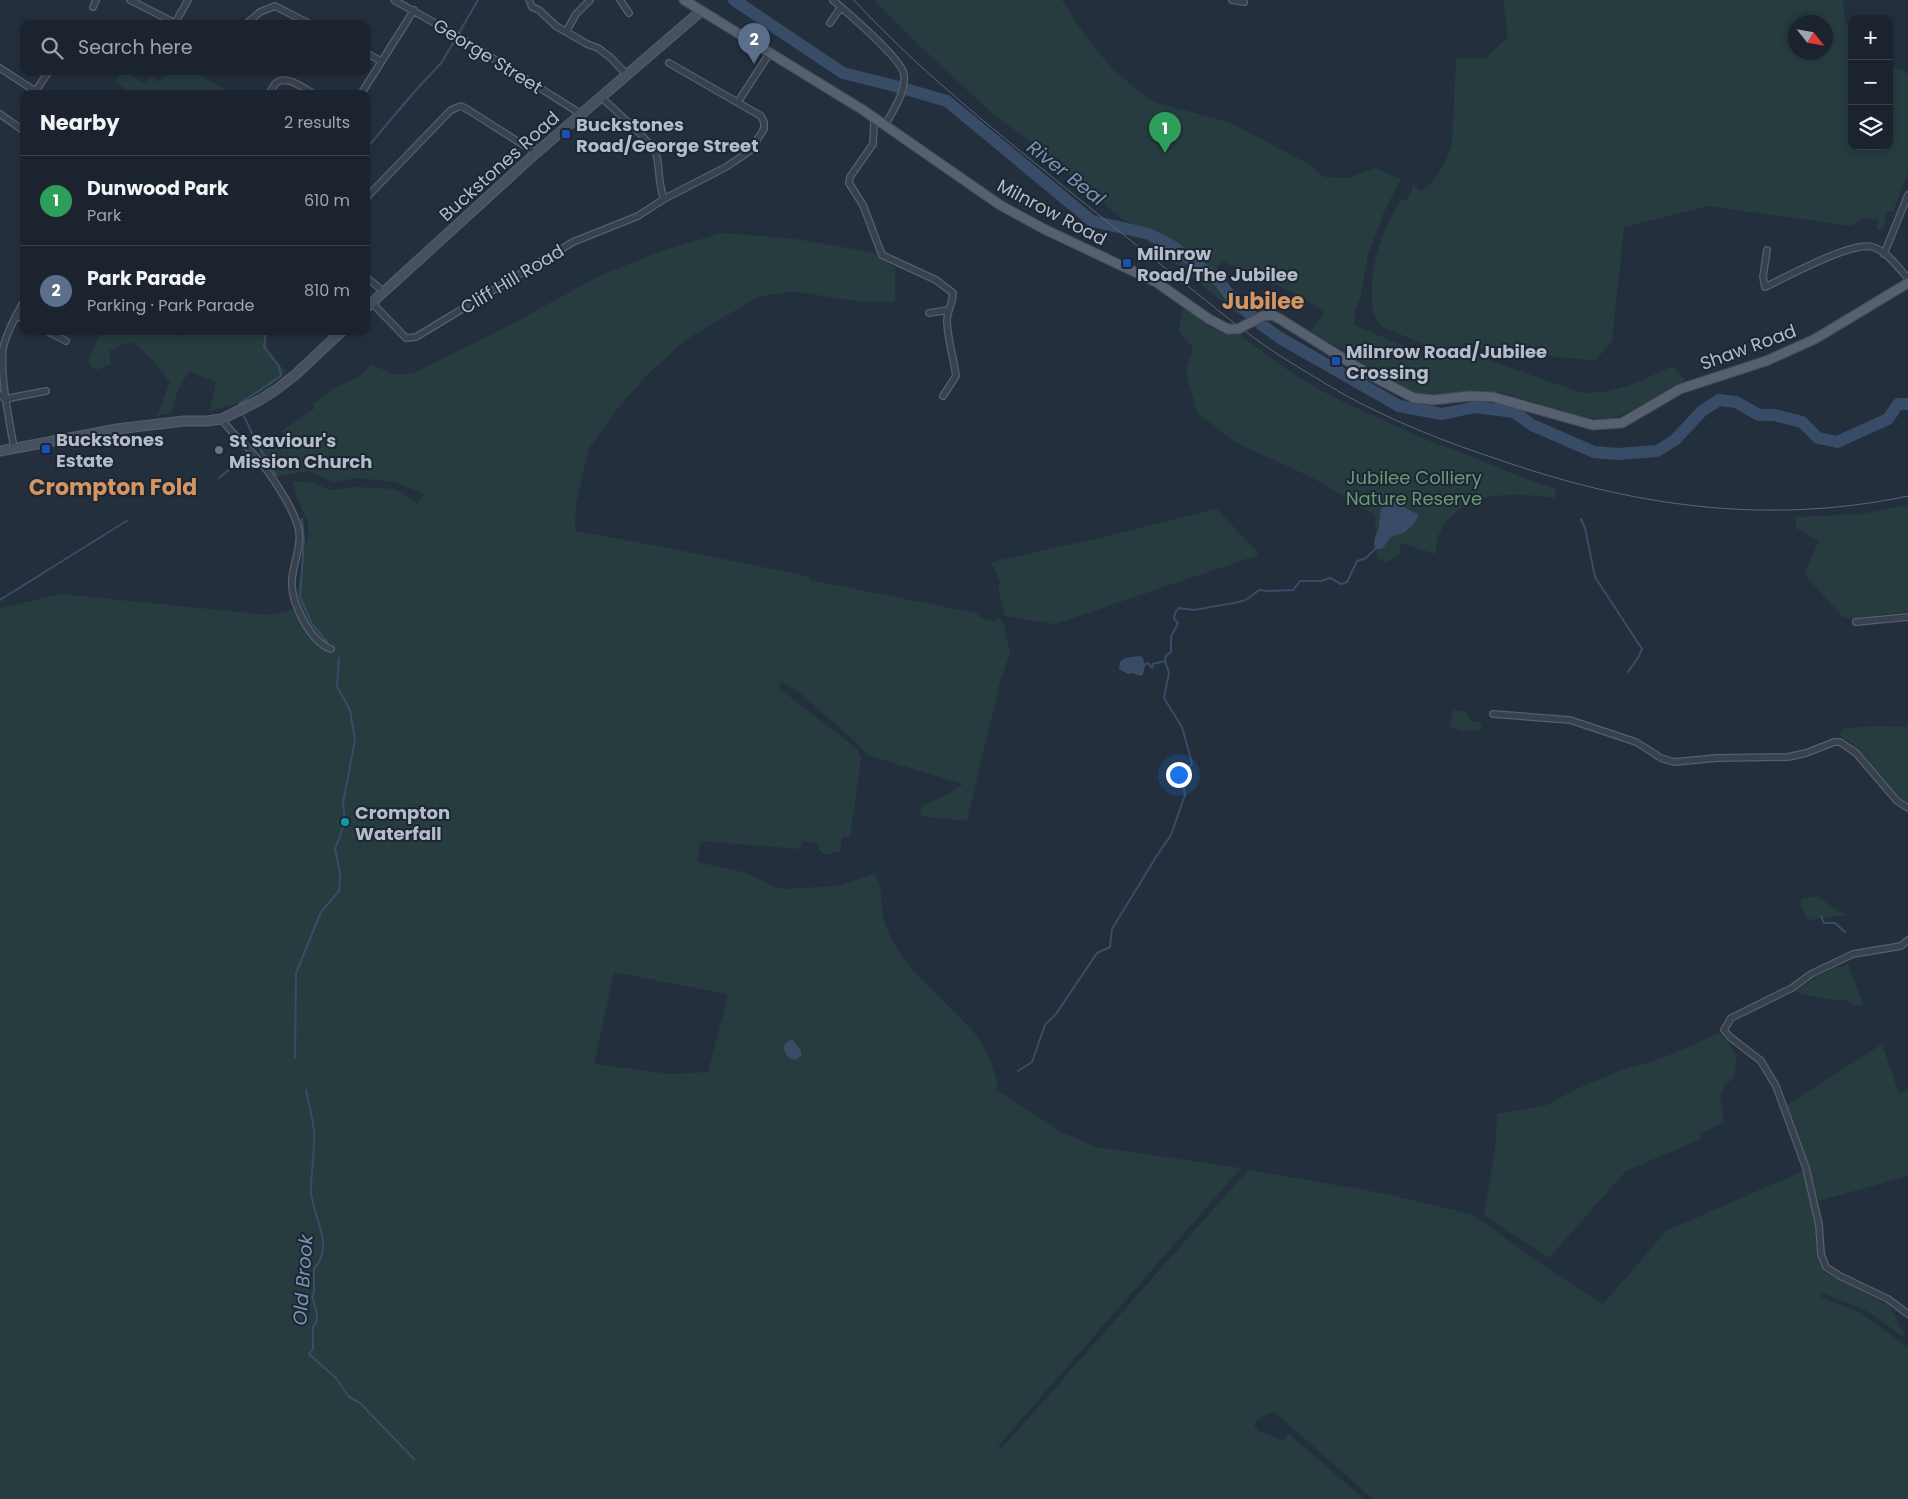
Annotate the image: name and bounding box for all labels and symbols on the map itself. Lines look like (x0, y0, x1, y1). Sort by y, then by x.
street label: George Street (429, 12, 547, 100)
north arrow (1788, 15, 1833, 60)
pin: 2 (738, 23, 770, 64)
street label: Buckstones Road (433, 105, 565, 227)
place label: Buckstones Road/George Street (576, 112, 758, 158)
pin: 1 (1149, 112, 1181, 153)
marker: Buckstones Road/George Street (560, 128, 572, 140)
water label: River Beal (1021, 134, 1111, 212)
street label: Milnrow Road (993, 173, 1111, 251)
street label: Cliff Hill Road (456, 238, 568, 320)
place label: Milnrow Road/The Jubilee (1137, 241, 1298, 287)
marker: Milnrow Road/The Jubilee (1121, 257, 1133, 269)
district label: Jubilee (1222, 286, 1304, 317)
street label: Shaw Road (1696, 318, 1800, 376)
place label: Milnrow Road/Jubilee Crossing (1346, 339, 1547, 385)
marker: Milnrow Road/Jubilee Crossing (1330, 355, 1342, 367)
place label: Buckstones Estate (56, 427, 164, 473)
place label: St Saviour's Mission Church (229, 428, 372, 474)
marker: Buckstones Estate (40, 443, 52, 455)
marker: St Saviour's Mission Church (213, 444, 225, 456)
park label: Jubilee Colliery Nature Reserve (1346, 465, 1482, 511)
district label: Crompton Fold (29, 472, 197, 503)
your location (1166, 762, 1192, 788)
place label: Crompton Waterfall (355, 800, 450, 846)
marker: Crompton Waterfall (339, 816, 351, 828)
water label: Old Brook (286, 1232, 320, 1326)

